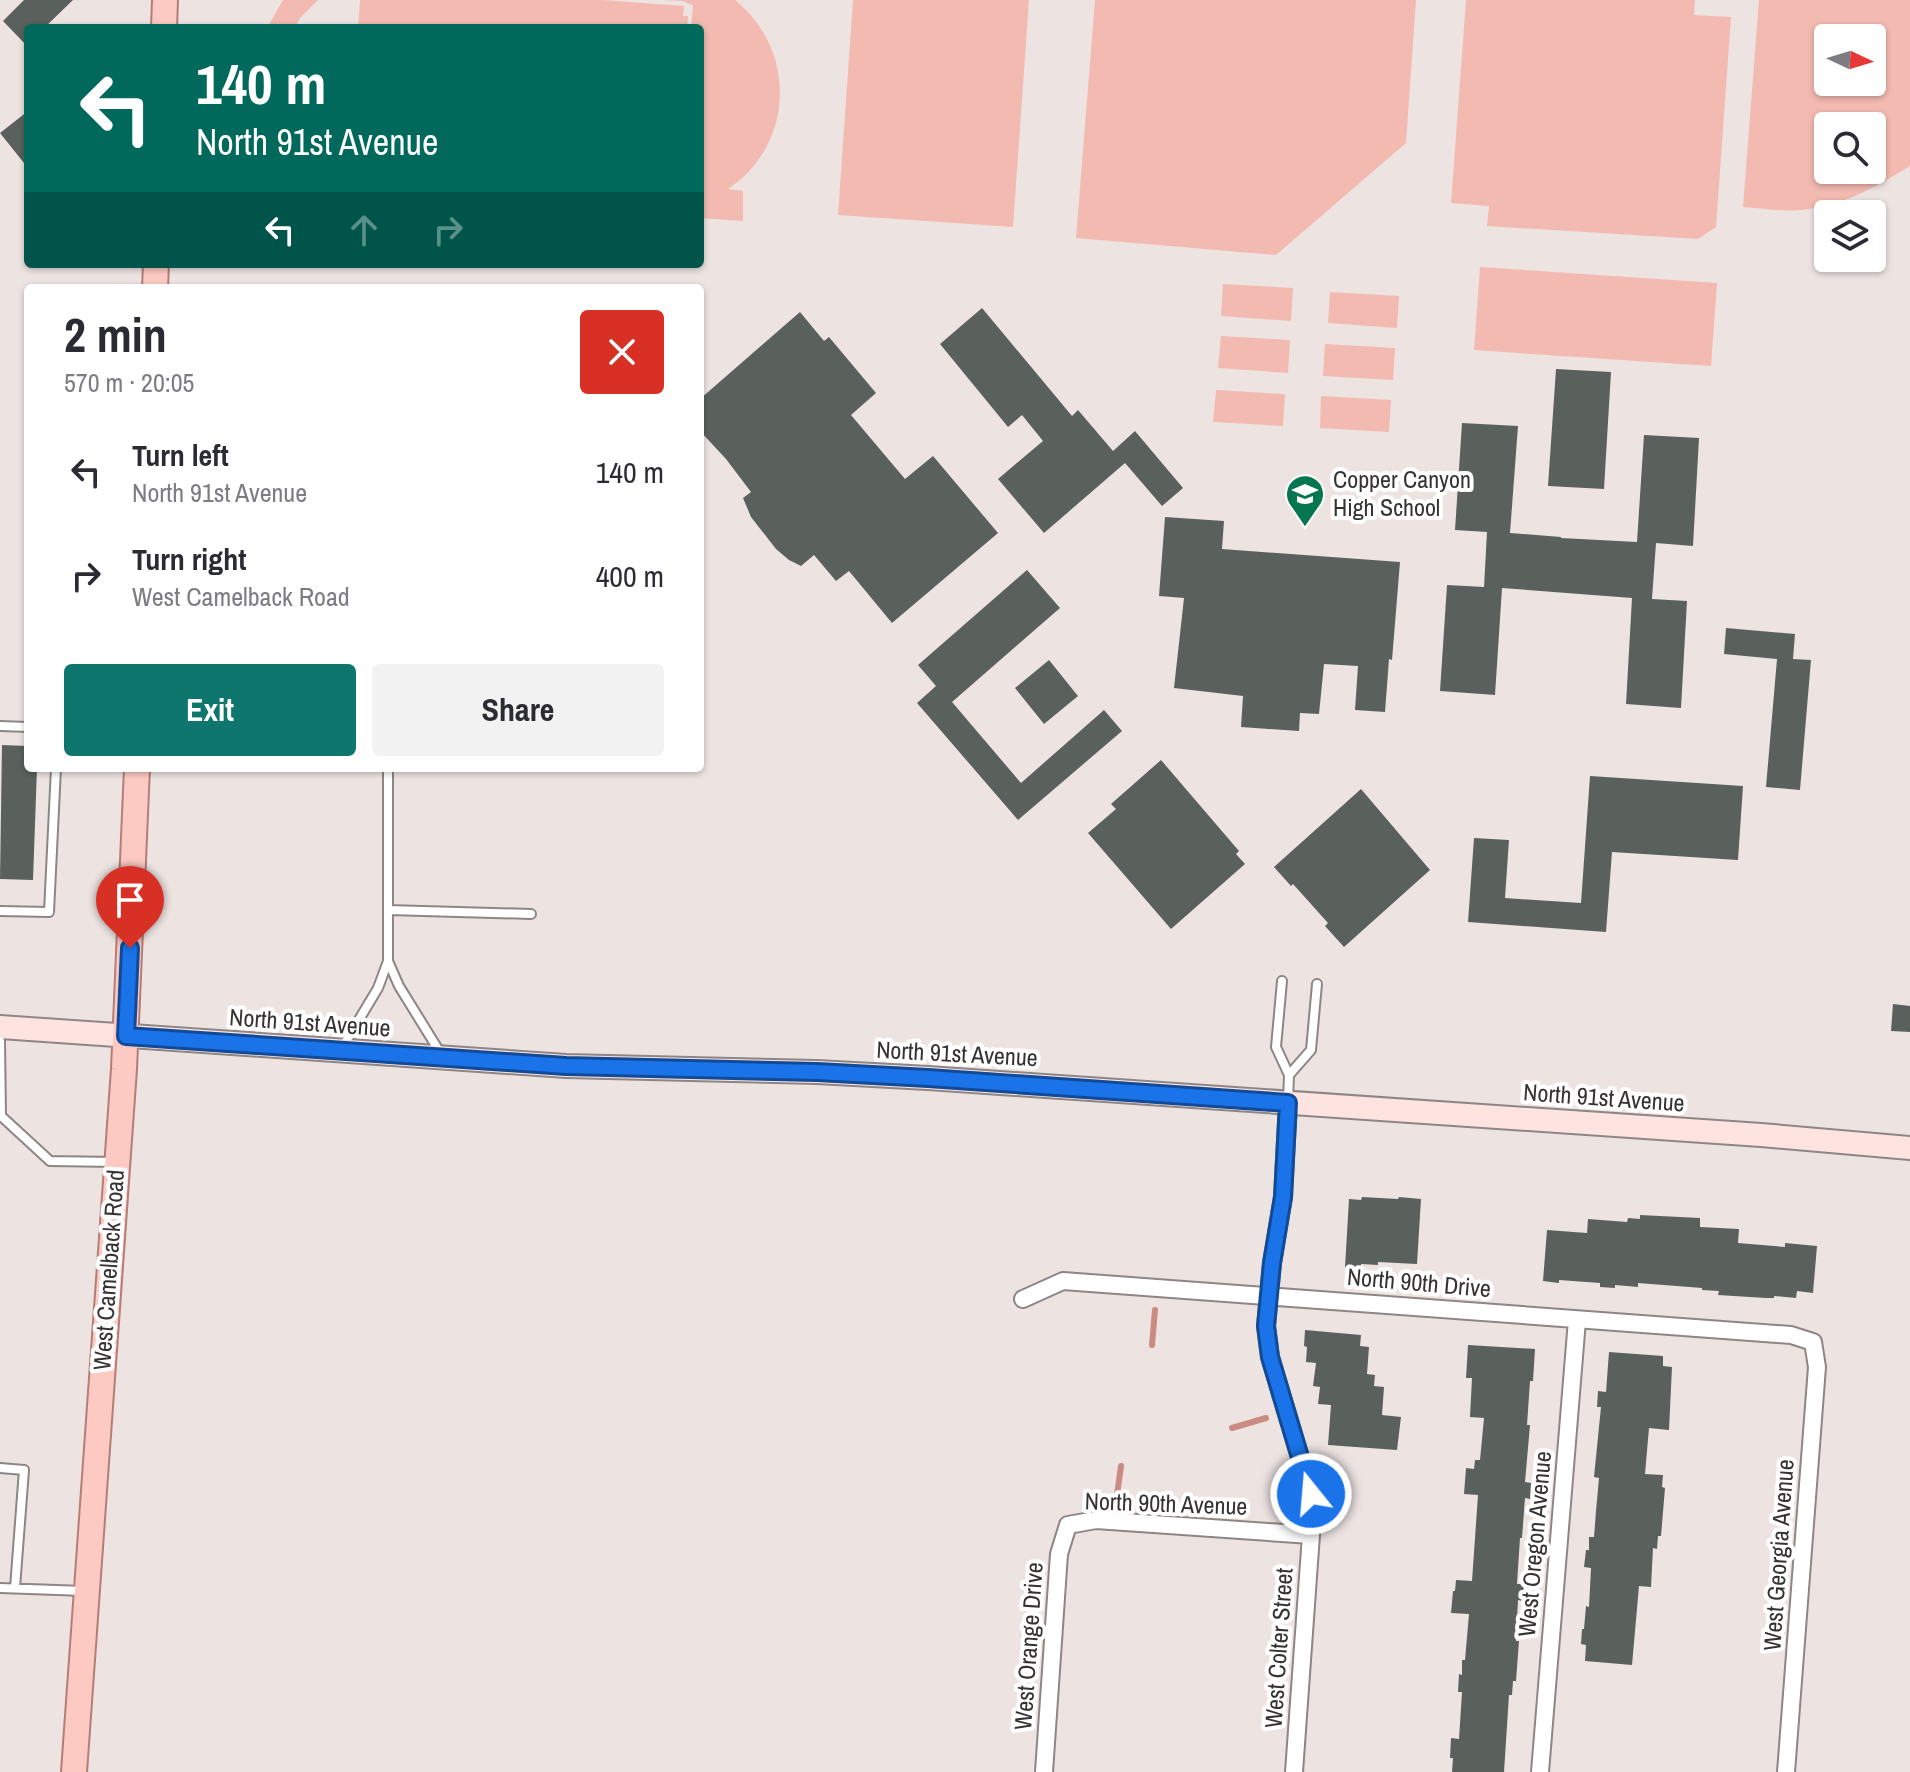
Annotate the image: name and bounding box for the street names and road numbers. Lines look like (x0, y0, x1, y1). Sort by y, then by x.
street label: North 91st Avenue (228, 1000, 392, 1044)
street label: North 91st Avenue (876, 1033, 1039, 1073)
street label: North 91st Avenue (1522, 1075, 1686, 1119)
street label: West Camelback Road (85, 1169, 131, 1371)
street label: North 90th Drive (1346, 1260, 1492, 1304)
street label: West Oregon Avenue (1510, 1450, 1558, 1638)
street label: West Georgia Avenue (1755, 1458, 1801, 1652)
street label: North 90th Avenue (1084, 1484, 1248, 1522)
street label: West Orange Drive (1006, 1561, 1050, 1731)
street label: West Colter Street (1256, 1566, 1300, 1729)

